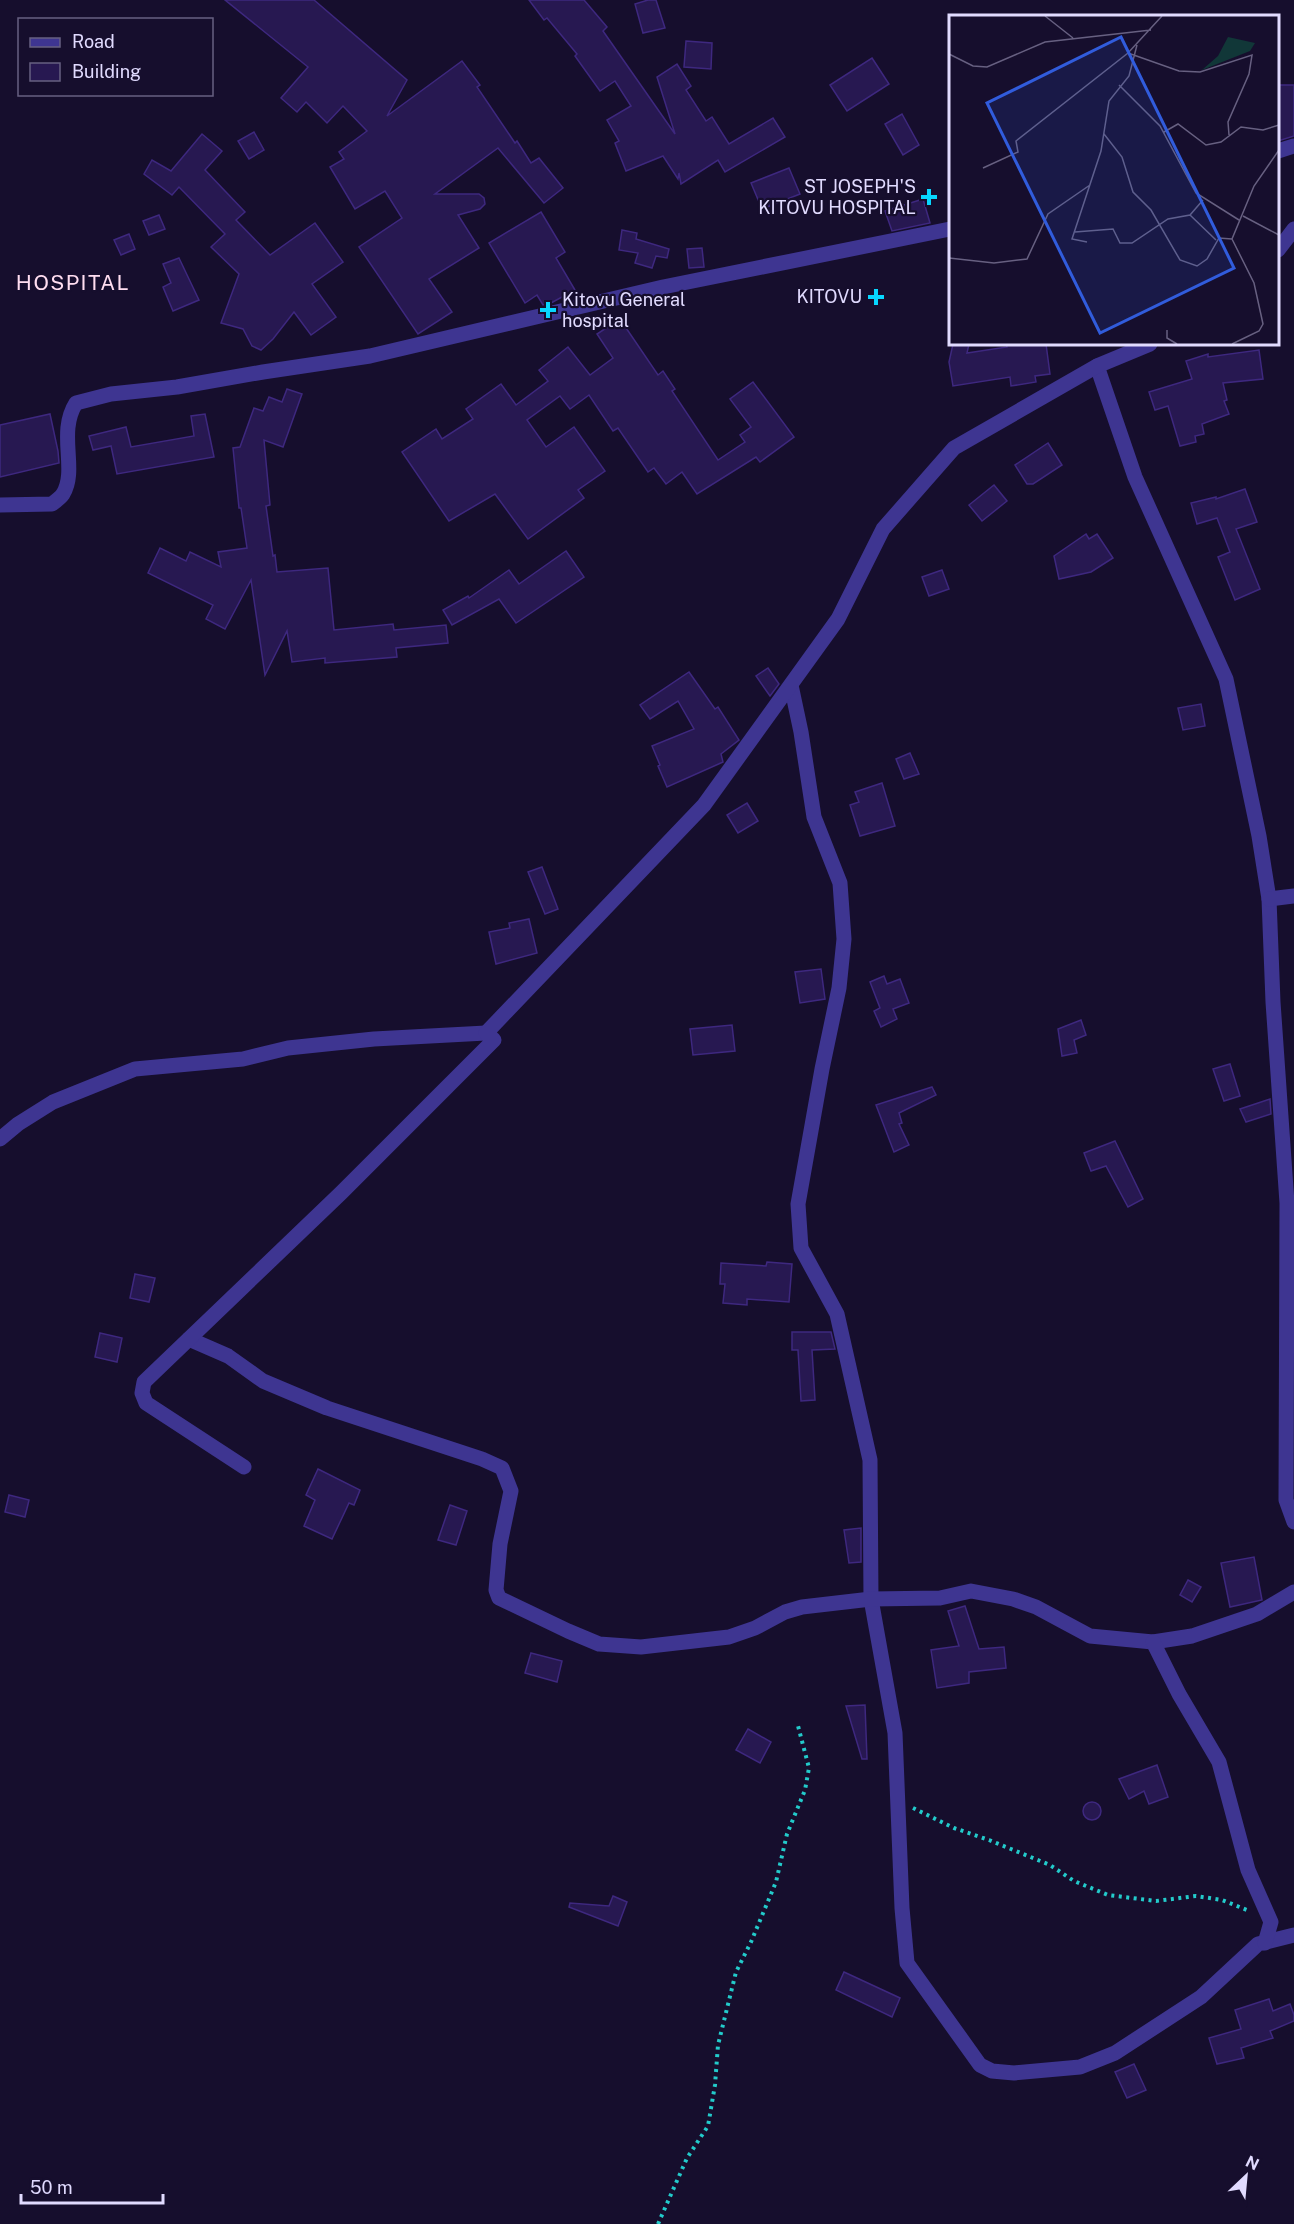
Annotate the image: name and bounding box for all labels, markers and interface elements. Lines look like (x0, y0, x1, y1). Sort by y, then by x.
inset map (949, 15, 1279, 345)
legend (18, 18, 213, 96)
text: Road (72, 31, 115, 52)
text: Building (72, 61, 141, 82)
place label: ST JOSEPH'S KITOVU HOSPITAL (758, 176, 916, 218)
marker: ST JOSEPH'S KITOVU HOSPITAL (920, 188, 938, 206)
district label: HOSPITAL (16, 270, 130, 295)
place label: KITOVU (796, 286, 862, 307)
marker: KITOVU (867, 288, 885, 306)
place label: Kitovu General hospital (562, 289, 686, 331)
marker: Kitovu General hospital (539, 301, 557, 319)
north arrow (1216, 2146, 1276, 2206)
text: N (1243, 2152, 1262, 2174)
scale bar (21, 2167, 164, 2205)
text: 50 m (30, 2177, 73, 2198)

